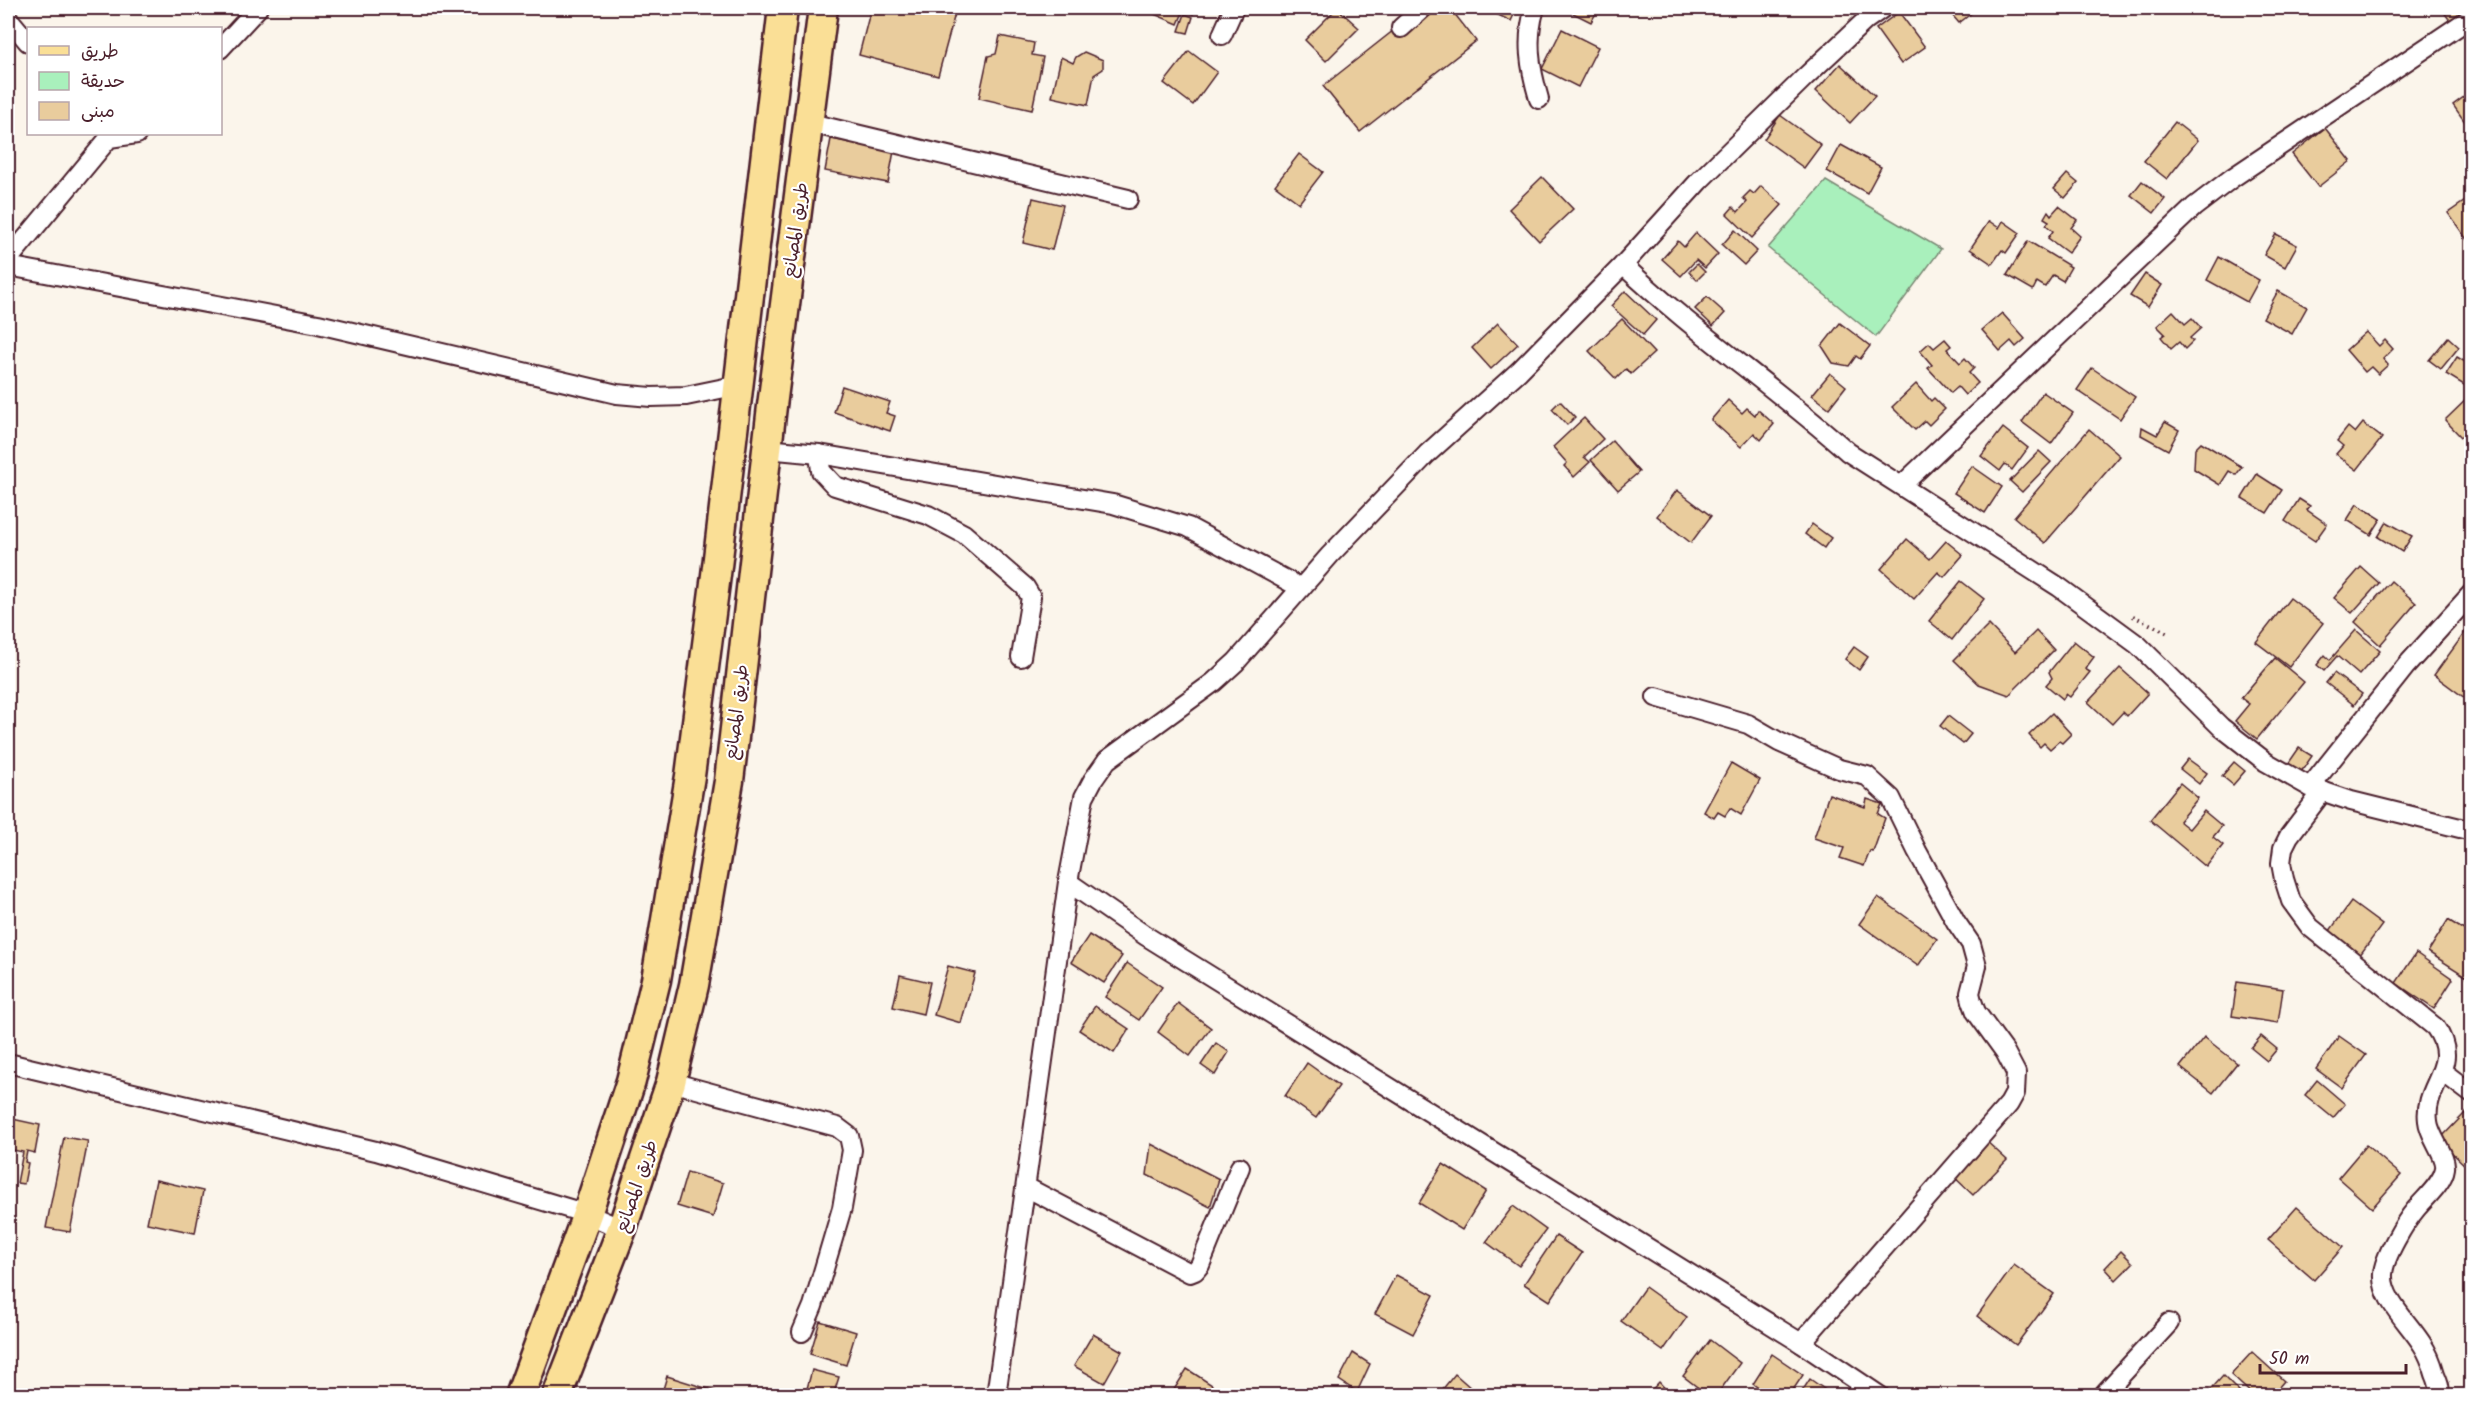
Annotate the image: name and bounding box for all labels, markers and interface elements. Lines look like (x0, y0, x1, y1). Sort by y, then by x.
legend (27, 27, 222, 135)
text: طريق (81, 38, 119, 67)
text: حديقة (81, 68, 125, 97)
text: مبنى (81, 98, 115, 127)
street label: طريق المصانع (775, 181, 818, 280)
street label: طريق المصانع (717, 663, 758, 762)
street label: طريق المصانع (608, 1136, 667, 1237)
scale bar (2260, 1337, 2406, 1375)
text: 50 m (2269, 1345, 2309, 1374)

